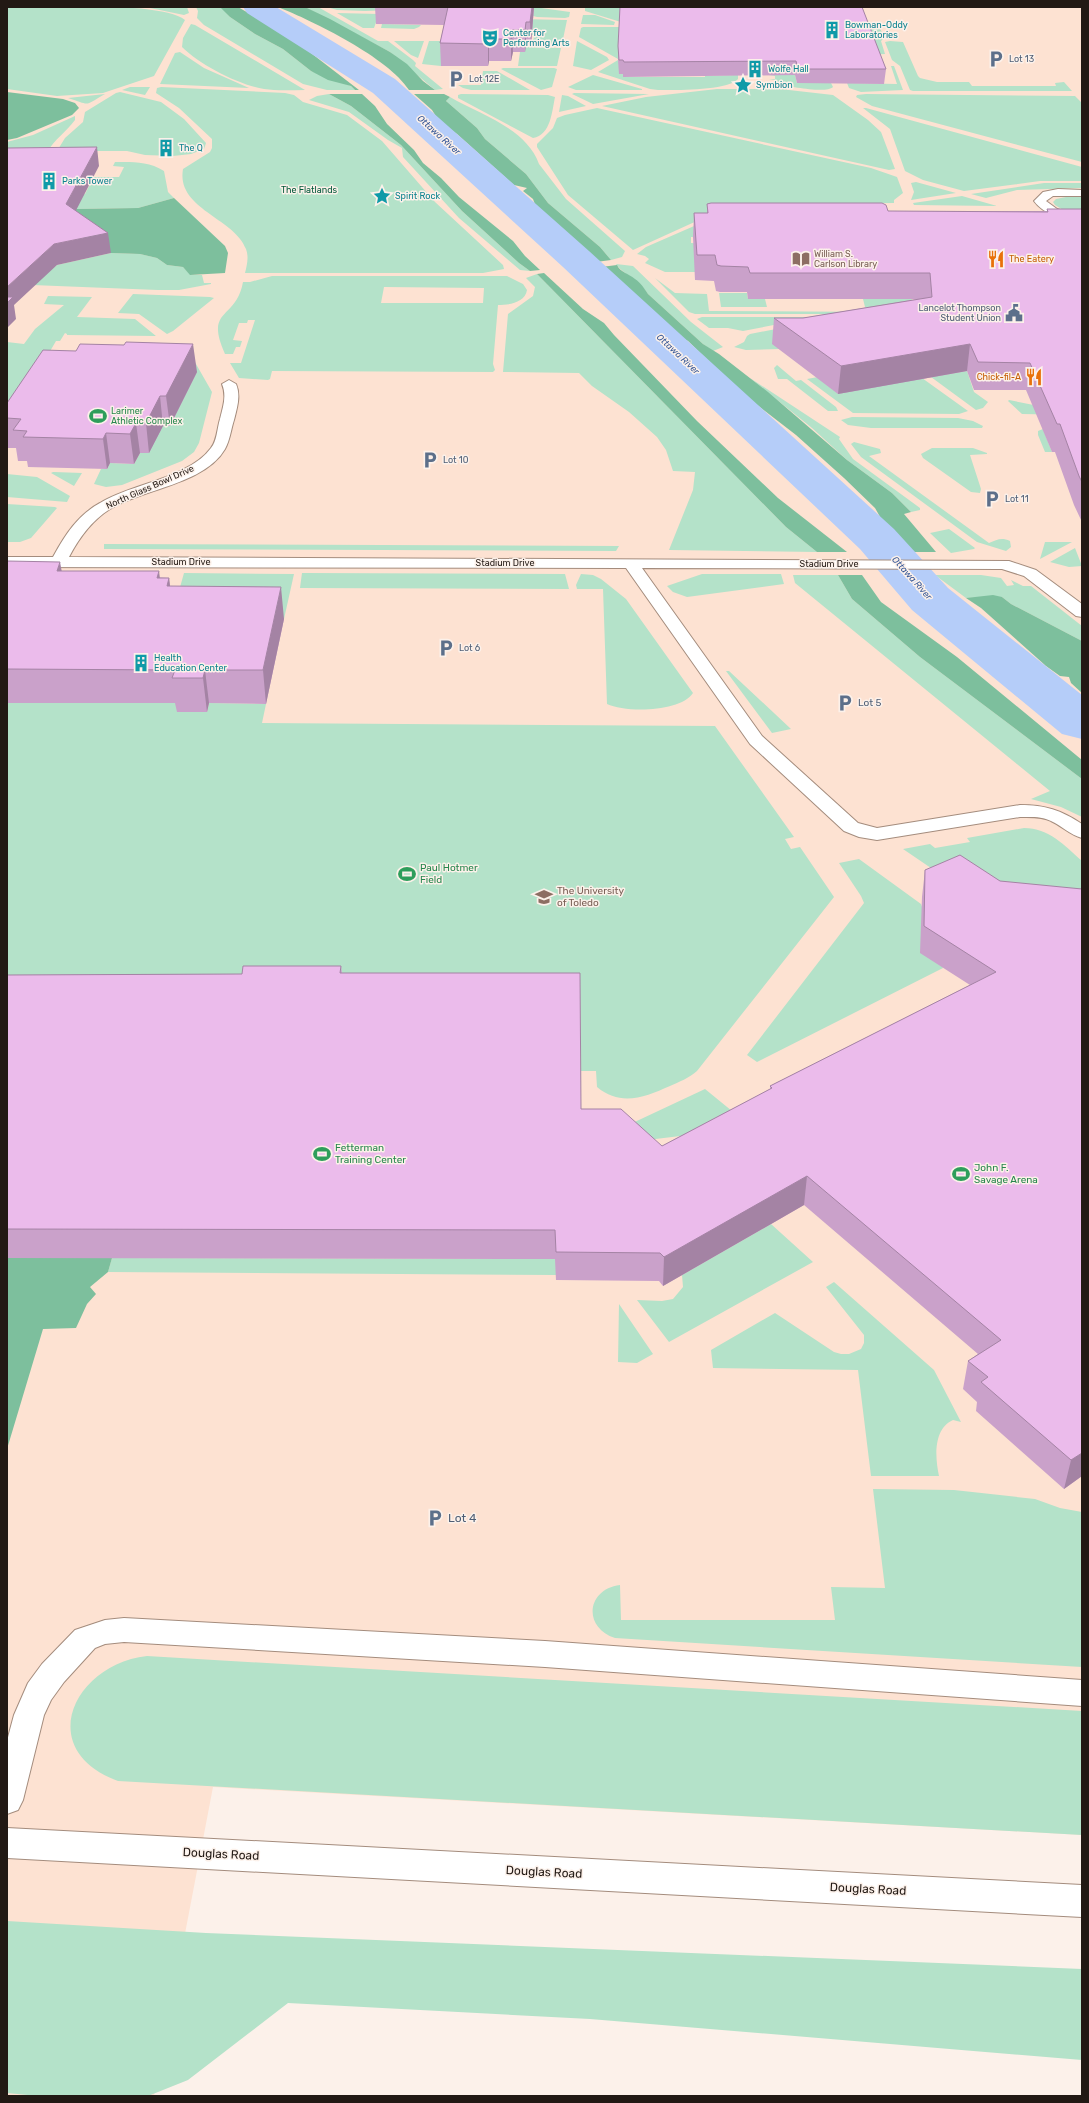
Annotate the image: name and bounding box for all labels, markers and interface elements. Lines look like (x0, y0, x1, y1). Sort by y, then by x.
building icon: Bowman-Oddy Laboratories (822, 20, 842, 40)
place label: Bowman-Oddy Laboratories (845, 20, 908, 40)
theatre icon: Center for Performing Arts (480, 28, 500, 48)
place label: Center for Performing Arts (503, 28, 570, 48)
parking icon: Lot 13 (986, 49, 1006, 69)
place label: Lot 13 (1009, 54, 1034, 64)
building icon: Wolfe Hall (745, 59, 765, 79)
place label: Wolfe Hall (768, 64, 809, 74)
parking icon: Lot 12E (446, 69, 466, 89)
place label: Lot 12E (469, 74, 499, 84)
place icon: Symbion (733, 75, 753, 95)
place label: Symbion (756, 80, 793, 90)
water label: Ottawa River (415, 113, 463, 157)
building icon: The Q (156, 138, 176, 158)
place label: The Q (179, 143, 203, 153)
building icon: Parks Tower (39, 171, 59, 191)
place label: Parks Tower (62, 176, 113, 186)
park label: The Flatlands (281, 185, 338, 195)
place icon: Spirit Rock (372, 186, 392, 206)
place label: Spirit Rock (395, 191, 440, 201)
library icon: William S. Carlson Library (791, 249, 811, 269)
place label: William S. Carlson Library (814, 249, 877, 269)
restaurant icon: The Eatery (986, 249, 1006, 269)
place label: The Eatery (1009, 254, 1054, 264)
place label: Lancelot Thompson Student Union (918, 303, 1001, 323)
public building icon: Lancelot Thompson Student Union (1004, 303, 1024, 323)
water label: Ottawa River (655, 332, 702, 377)
restaurant icon: Chick-fil-A (1024, 367, 1044, 387)
place label: Chick-fil-A (977, 372, 1021, 382)
sports icon: Larimer Athletic Complex (88, 406, 108, 426)
place label: Larimer Athletic Complex (111, 406, 183, 426)
parking icon: Lot 10 (420, 450, 440, 470)
place label: Lot 10 (443, 455, 469, 465)
street label: North Glass Bowl Drive (105, 463, 195, 511)
parking icon: Lot 11 (982, 489, 1002, 509)
place label: Lot 11 (1005, 494, 1029, 504)
water label: Ottawa River (890, 554, 934, 602)
street label: Stadium Drive (152, 557, 210, 567)
street label: Stadium Drive (476, 558, 534, 568)
street label: Stadium Drive (800, 559, 858, 569)
parking icon: Lot 6 (436, 638, 456, 658)
place label: Lot 6 (459, 643, 481, 653)
building icon: Health Education Center (131, 653, 151, 673)
place label: Health Education Center (154, 653, 228, 673)
parking icon: Lot 5 (835, 693, 855, 713)
place label: Lot 5 (858, 697, 882, 709)
place label: Paul Hotmer Field (420, 862, 478, 886)
sports icon: Paul Hotmer Field (397, 864, 417, 884)
place label: The University of Toledo (557, 885, 624, 909)
school or university icon: The University of Toledo (534, 887, 554, 907)
place label: Fetterman Training Center (335, 1142, 406, 1166)
sports icon: Fetterman Training Center (312, 1144, 332, 1164)
place label: John F. Savage Arena (974, 1162, 1038, 1186)
sports icon: John F. Savage Arena (951, 1164, 971, 1184)
parking icon: Lot 4 (425, 1508, 445, 1528)
place label: Lot 4 (448, 1511, 477, 1525)
street label: Douglas Road (182, 1845, 260, 1863)
street label: Douglas Road (505, 1863, 583, 1881)
street label: Douglas Road (829, 1880, 907, 1898)

